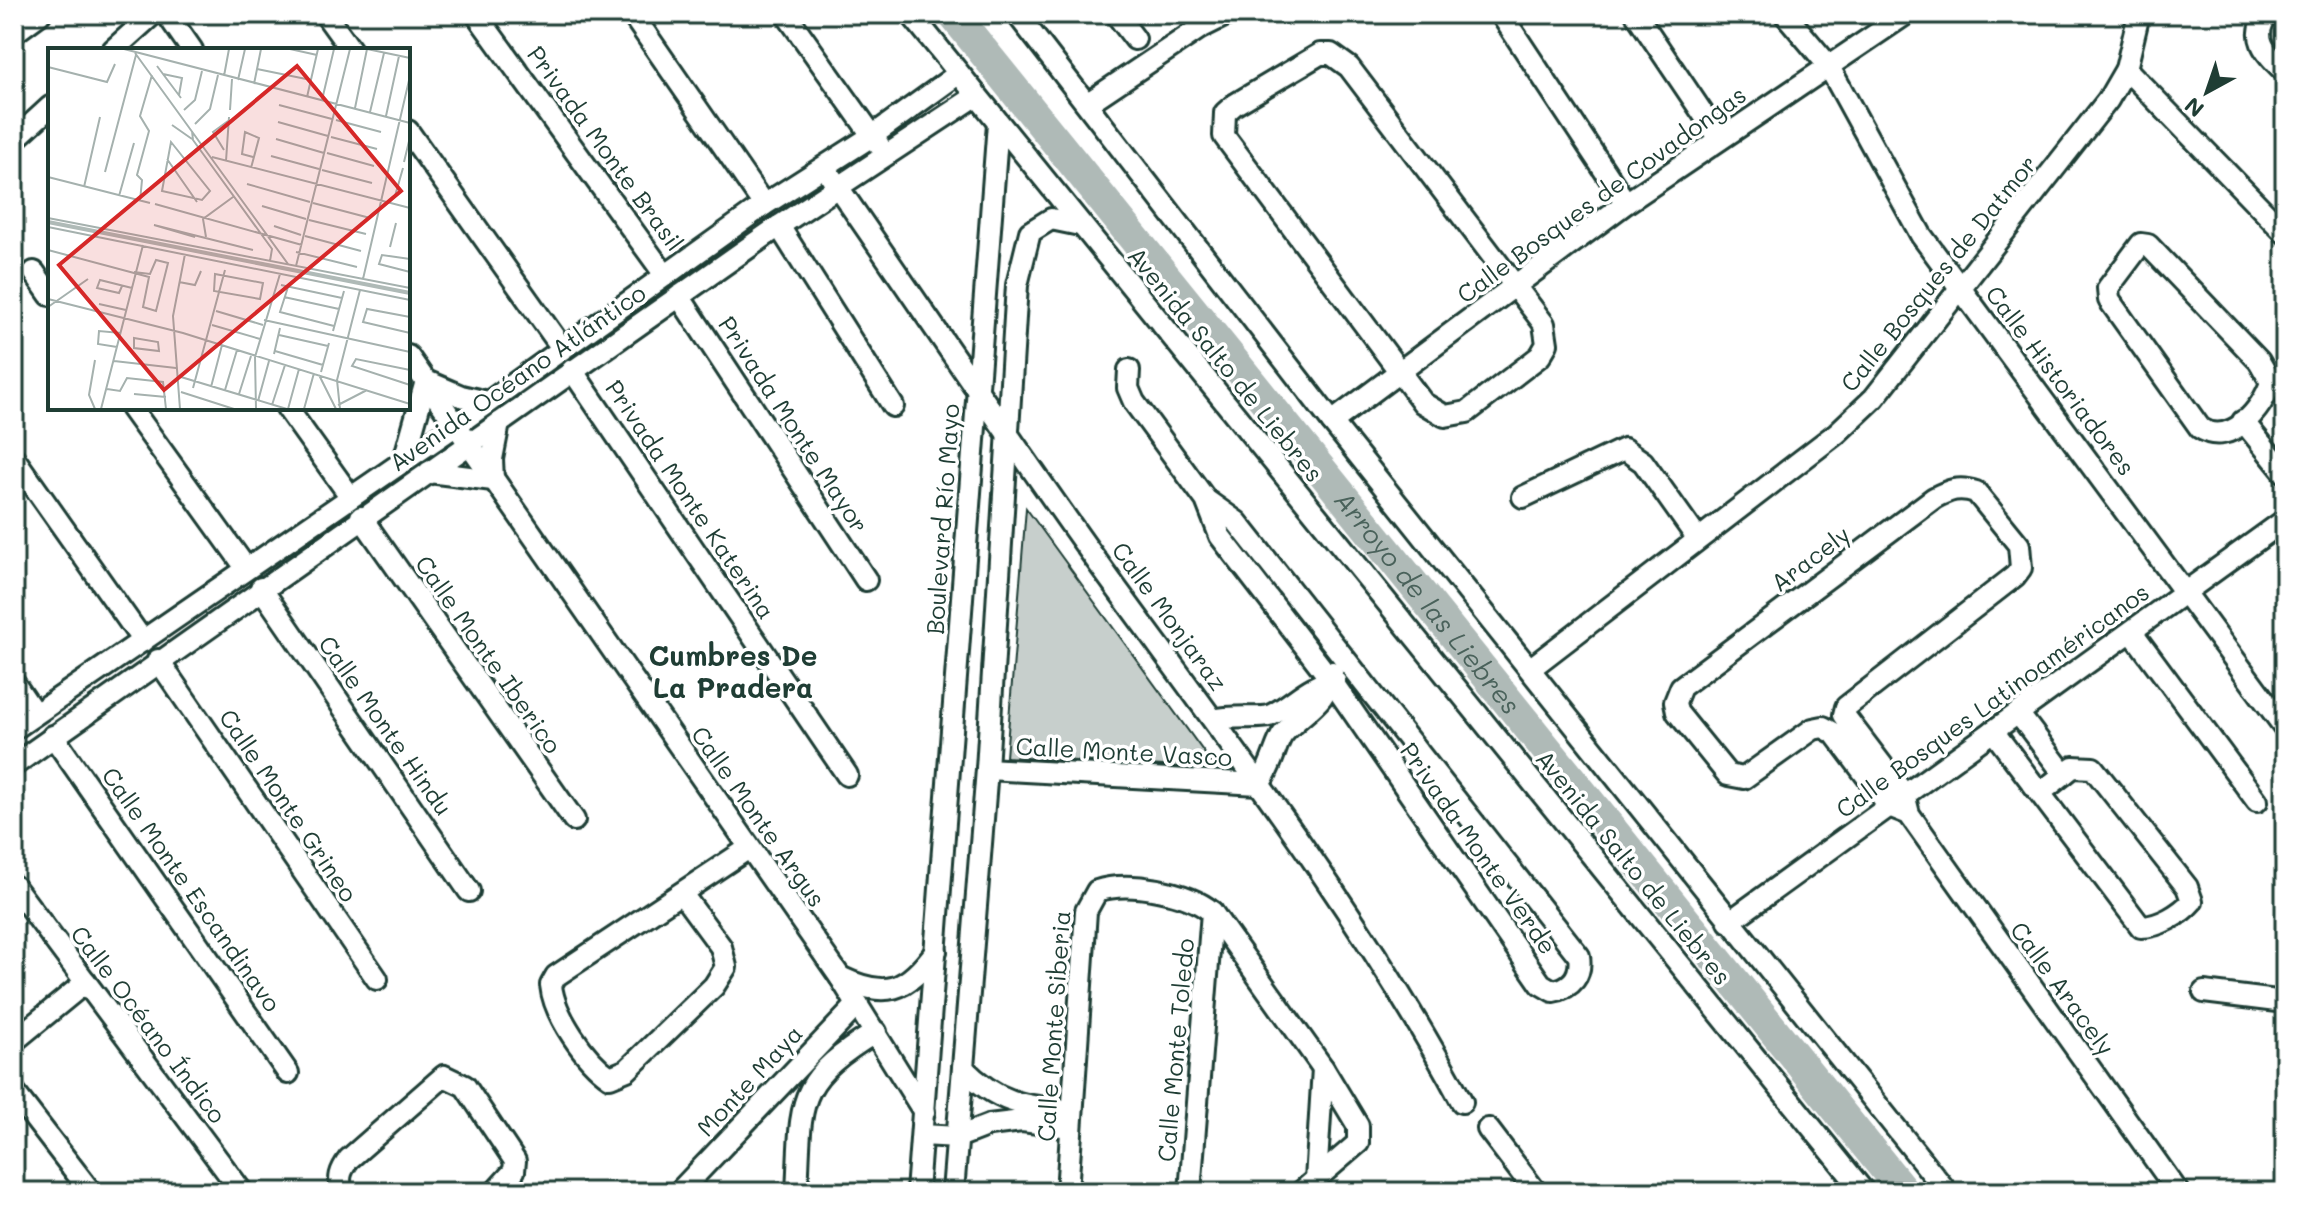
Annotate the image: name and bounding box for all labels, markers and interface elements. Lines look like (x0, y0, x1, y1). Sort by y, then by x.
street label: Privada Monte Brasil (521, 39, 691, 257)
inset map (48, 48, 410, 410)
north arrow (2167, 52, 2247, 132)
street label: Calle Bosques de Covadongas (1450, 79, 1752, 309)
text: N (2178, 91, 2210, 124)
street label: Calle Bosques de Datmor (1833, 148, 2043, 398)
street label: Avenida Salto de Liebres (1122, 240, 1330, 488)
street label: Avenida Océano Atlántico (383, 277, 651, 477)
street label: Calle Historiadores (1979, 279, 2143, 481)
street label: Privada Monte Mayor (712, 310, 876, 538)
street label: Privada Monte Katerina (599, 373, 783, 625)
street label: Boulevard Río Mayo (918, 402, 966, 636)
water label: Arroyo de las Liebres (1327, 484, 1528, 721)
street label: Aracely (1764, 518, 1856, 598)
street label: Calle Monjaraz (1106, 535, 1234, 697)
street label: Calle Monte Iberico (409, 549, 569, 759)
street label: Calle Bosques Latinoaméricanos (1829, 576, 2155, 824)
street label: Calle Monte Hindu (312, 629, 460, 821)
district label: Cumbres De La Pradera (648, 637, 818, 705)
street label: Calle Monte Grineo (213, 703, 365, 907)
street label: Calle Monte Argus (685, 720, 833, 912)
street label: Calle Monte Vasco (1015, 730, 1233, 772)
street label: Privada Monte Verde (1394, 736, 1564, 960)
street label: Avenida Salto de Liebres (1530, 743, 1738, 991)
street label: Calle Monte Escandinavo (96, 761, 288, 1017)
street label: Calle Monte Siberia (1029, 909, 1077, 1143)
street label: Calle Aracely (2004, 915, 2122, 1061)
street label: Calle Océano Índico (65, 919, 233, 1129)
street label: Calle Monte Toledo (1150, 937, 1200, 1163)
street label: Monte Maya (689, 1018, 809, 1142)

